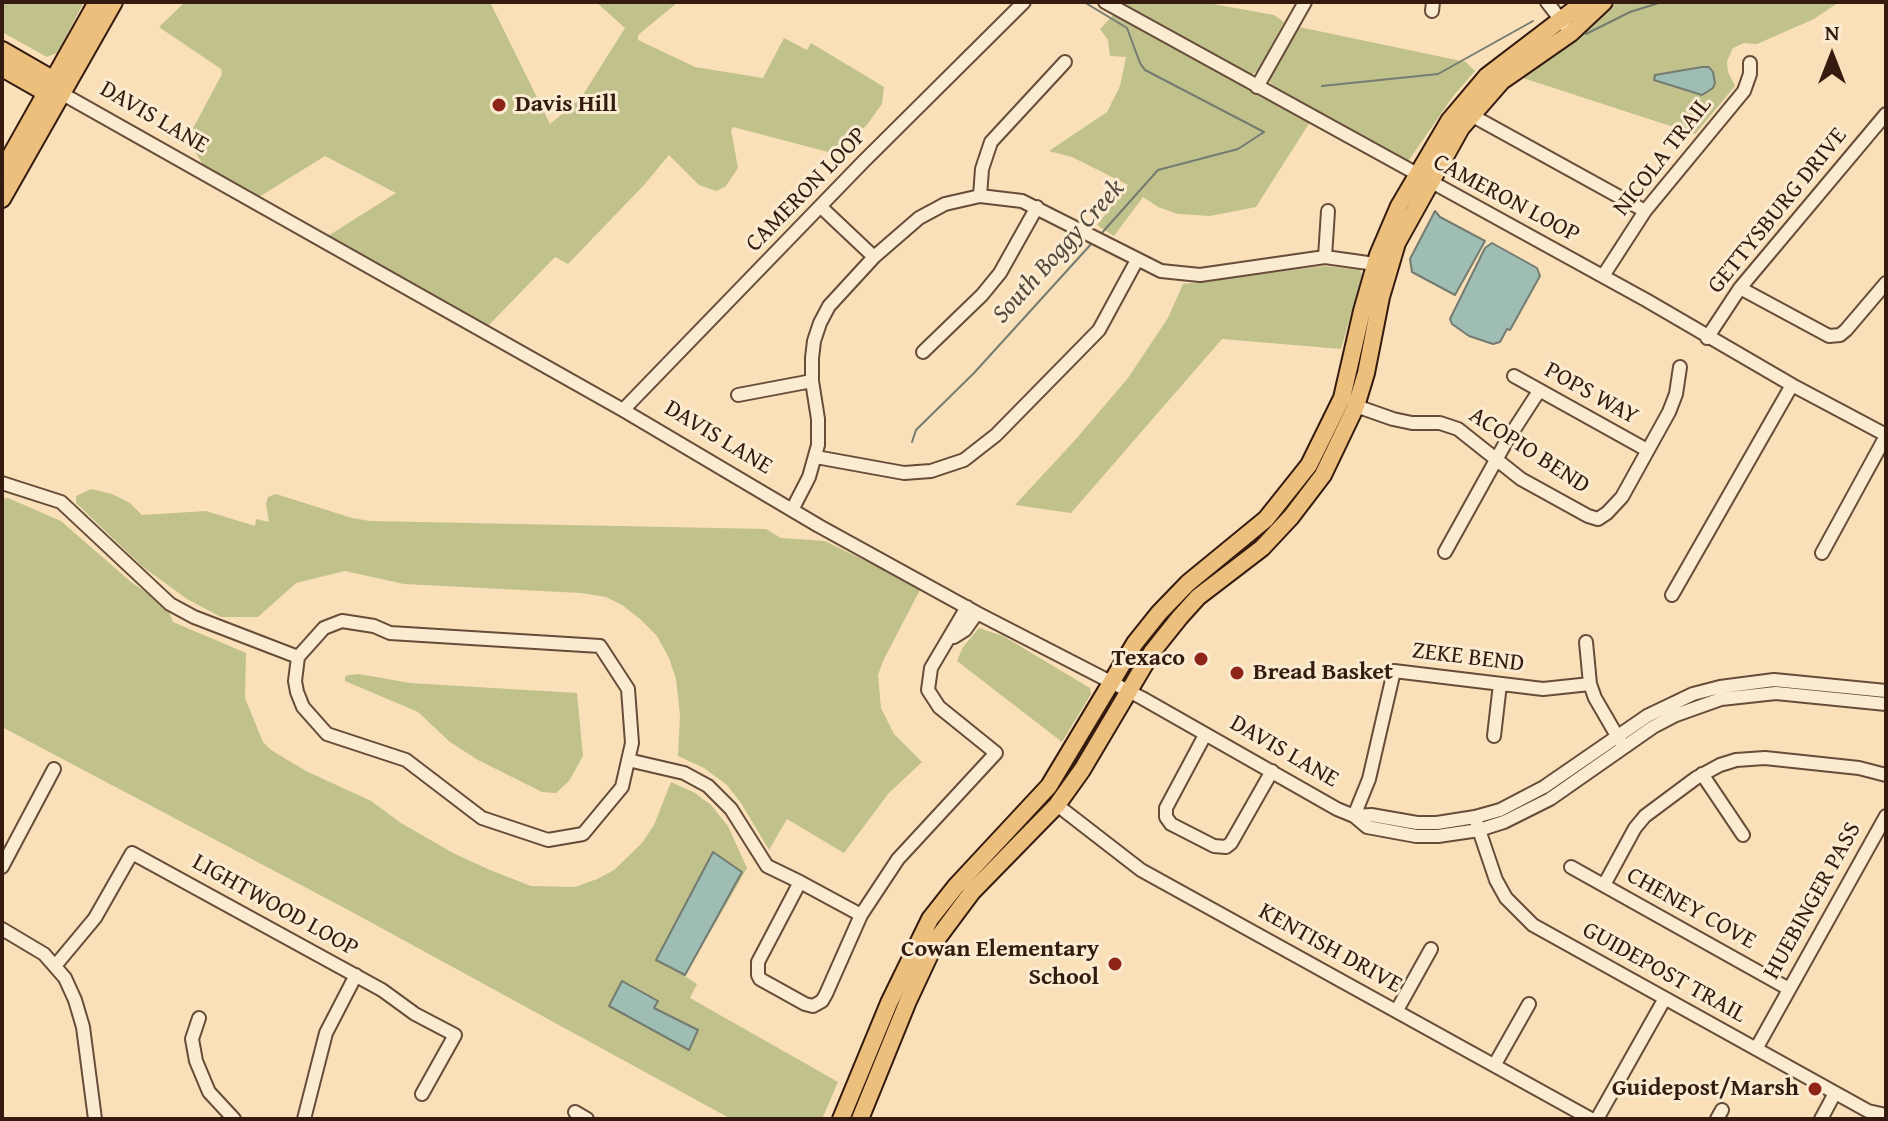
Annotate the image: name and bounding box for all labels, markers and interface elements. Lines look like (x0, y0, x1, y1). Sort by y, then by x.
north arrow (1792, 16, 1872, 96)
text: N (1825, 16, 1839, 48)
street label: DAVIS LANE (95, 75, 213, 161)
place label: Davis Hill (515, 91, 617, 119)
street label: NICOLA TRAIL (1608, 92, 1718, 222)
marker: Davis Hill (490, 96, 508, 114)
street label: CAMERON LOOP (740, 122, 874, 258)
street label: GETTYSBURG DRIVE (1702, 122, 1854, 300)
street label: CAMERON LOOP (1428, 148, 1584, 250)
water label: South Boggy Creek (986, 174, 1132, 330)
street label: POPS WAY (1539, 356, 1643, 432)
street label: DAVIS LANE (659, 395, 777, 481)
street label: ACOPIO BEND (1463, 401, 1595, 501)
street label: ZEKE BEND (1410, 637, 1526, 679)
place label: Texaco (1112, 645, 1185, 673)
marker: Texaco (1192, 650, 1210, 668)
place label: Bread Basket (1253, 659, 1393, 687)
marker: Bread Basket (1228, 664, 1246, 682)
street label: DAVIS LANE (1225, 709, 1343, 795)
street label: HUEBINGER PASS (1758, 817, 1868, 985)
street label: LIGHTWOOD LOOP (187, 848, 363, 964)
street label: CHENEY COVE (1621, 862, 1761, 956)
street label: KENTISH DRIVE (1253, 898, 1407, 1000)
street label: GUIDEPOST TRAIL (1577, 916, 1751, 1030)
place label: Cowan Elementary School (901, 936, 1099, 992)
marker: Cowan Elementary School (1106, 955, 1124, 973)
place label: Guidepost/Marsh (1612, 1075, 1799, 1103)
marker: Guidepost/Marsh (1806, 1080, 1824, 1098)

